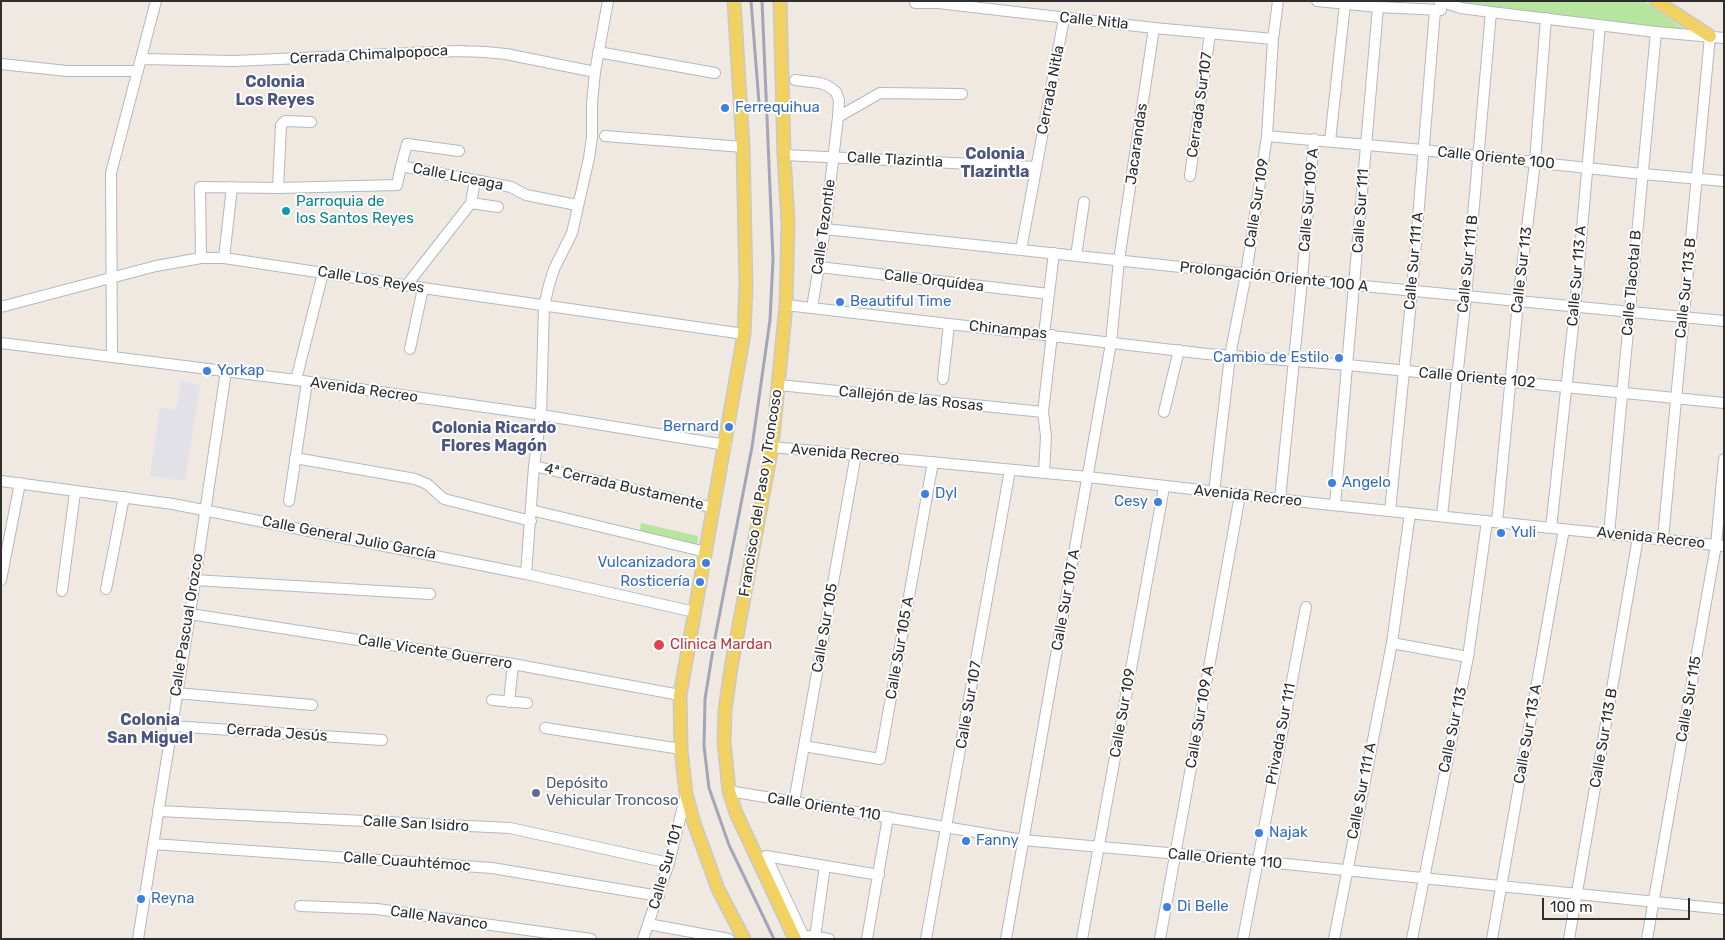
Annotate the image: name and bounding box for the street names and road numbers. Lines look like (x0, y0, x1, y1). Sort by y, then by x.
street label: Calle Nitla (1059, 8, 1129, 34)
street label: Cerrada Chimalpopoca (289, 42, 449, 68)
street label: Cerrada Nitla (1034, 44, 1068, 136)
street label: Cerrada Sur107 (1184, 51, 1216, 159)
street label: Jacarandas (1122, 102, 1152, 186)
street label: Calle Oriente 100 (1436, 143, 1556, 173)
street label: Calle Sur 109 A (1296, 147, 1322, 253)
street label: Calle Tlazintla (847, 149, 943, 171)
street label: Calle Sur 109 (1241, 157, 1273, 249)
street label: Calle Liceaga (411, 159, 505, 195)
street label: Calle Sur 111 (1349, 168, 1373, 254)
street label: Calle Tezontle (808, 178, 840, 276)
street label: Calle Sur 111 A (1401, 211, 1427, 311)
street label: Calle Sur 111 B (1454, 214, 1482, 314)
street label: Calle Sur 113 A (1564, 225, 1590, 327)
street label: Calle Sur 113 (1508, 226, 1536, 314)
street label: Calle Tlacotal B (1618, 229, 1646, 337)
street label: Calle Sur 113 B (1672, 237, 1700, 339)
street label: Prolongación Oriente 100 A (1179, 258, 1369, 296)
street label: Calle Los Reyes (316, 263, 426, 297)
street label: Calle Orquídea (883, 266, 985, 296)
street label: Chinampas (968, 317, 1048, 343)
street label: Calle Oriente 102 (1418, 364, 1536, 392)
street label: Avenida Recreo (309, 374, 419, 406)
street label: Callejón de las Rosas (838, 382, 984, 416)
street label: Francisco del Paso y Troncoso (736, 388, 786, 598)
street label: Avenida Recreo (790, 440, 900, 468)
street label: 4ª Cerrada Bustamente (543, 460, 705, 514)
street label: Avenida Recreo (1193, 481, 1303, 511)
street label: Calle General Julio García (260, 512, 438, 564)
street label: Avenida Recreo (1596, 523, 1706, 553)
street label: Calle Sur 107 A (1048, 548, 1084, 652)
street label: Calle Pascual Orozco (167, 552, 207, 698)
street label: Calle Sur 105 (808, 582, 842, 674)
street label: Calle Sur 105 A (882, 595, 918, 701)
street label: Calle Vicente Guerrero (357, 631, 513, 673)
street label: Calle Sur 115 (1673, 655, 1705, 743)
street label: Calle Sur 107 (952, 660, 986, 750)
street label: Calle Sur 109 A (1182, 664, 1218, 770)
street label: Calle Sur 109 (1106, 667, 1140, 759)
street label: Privada Sur 111 (1262, 682, 1300, 786)
street label: Calle Sur 113 A (1510, 683, 1546, 785)
street label: Calle Sur 113 (1435, 685, 1471, 775)
street label: Calle Sur 113 B (1586, 687, 1622, 789)
street label: Cerrada Jesús (226, 720, 328, 746)
street label: Calle Sur 111 A (1344, 741, 1380, 841)
street label: Calle Oriente 110 (766, 789, 882, 825)
street label: Calle San Isidro (362, 812, 470, 836)
street label: Calle Sur 101 (645, 822, 687, 912)
street label: Calle Oriente 110 (1167, 845, 1283, 873)
street label: Calle Cuauhtémoc (343, 849, 471, 875)
street label: Calle Navanco (389, 902, 489, 934)

